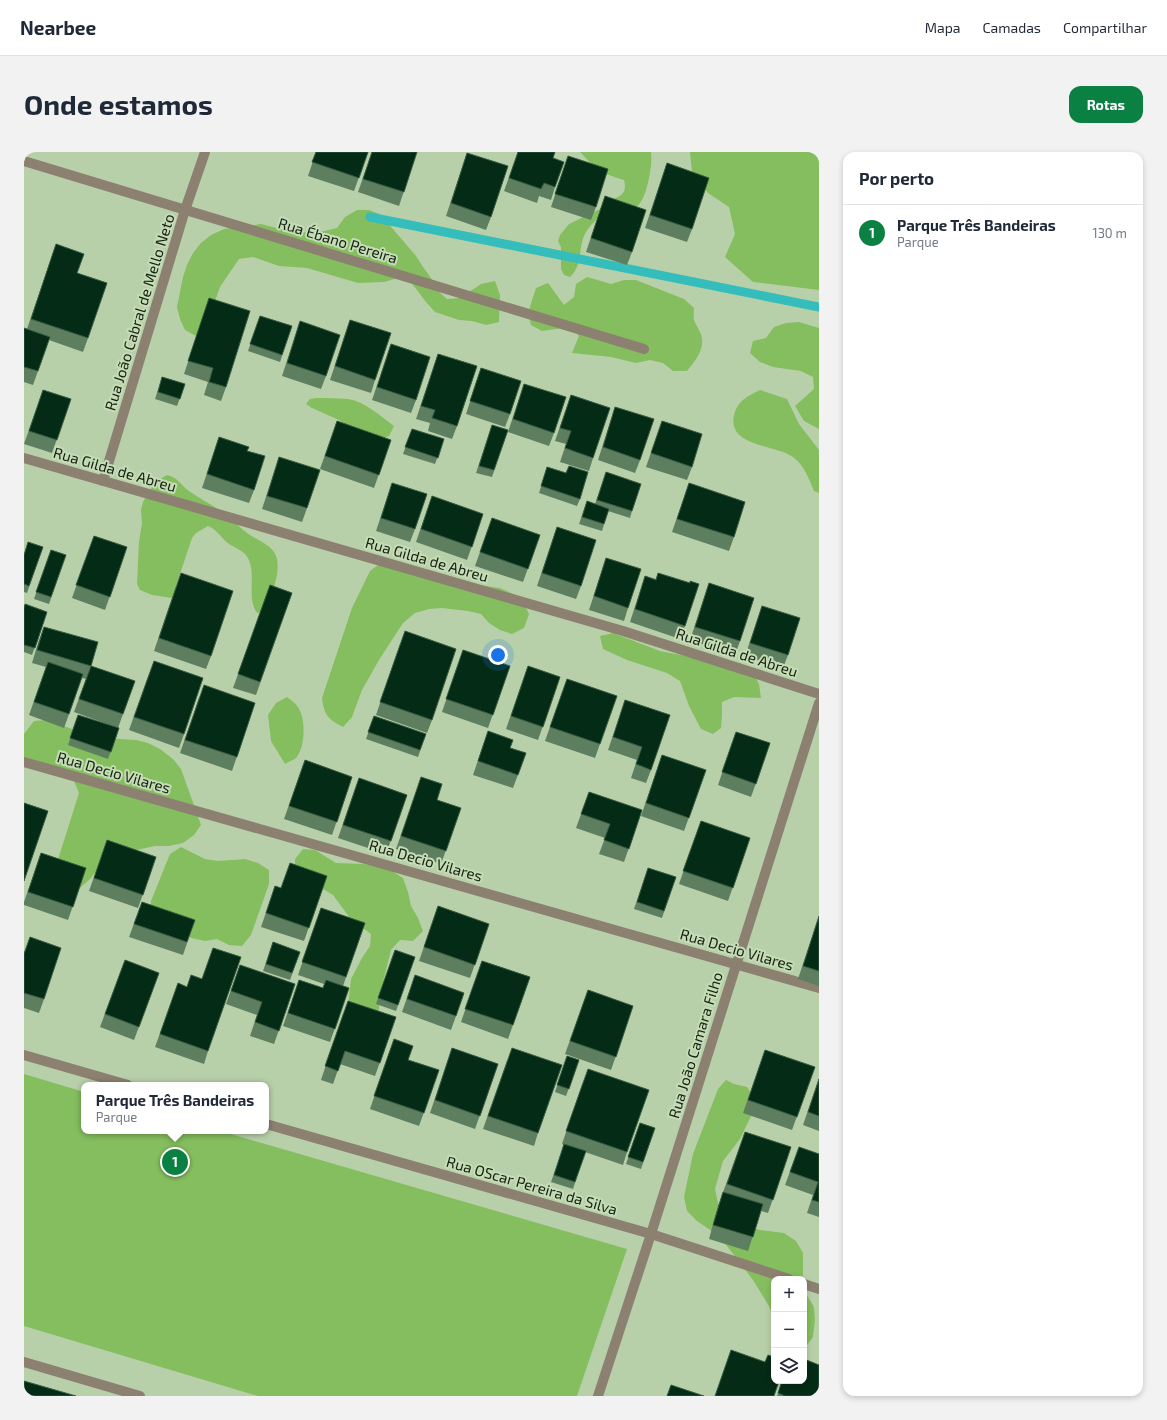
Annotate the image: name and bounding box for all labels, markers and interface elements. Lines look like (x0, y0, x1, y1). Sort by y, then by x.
text: Nearbee (20, 16, 96, 39)
text: Mapa (925, 19, 961, 36)
text: Camadas (983, 19, 1041, 36)
text: Compartilhar (1063, 19, 1147, 36)
button: Rotas (1069, 86, 1143, 123)
text: Onde estamos (24, 87, 213, 121)
text: Por perto (859, 168, 934, 188)
street label: Rua João Cabral de Mello Neto (100, 211, 178, 413)
street label: Rua Ébano Pereira (276, 213, 400, 267)
text: Parque Três Bandeiras (897, 216, 1056, 234)
text: 1 (869, 225, 875, 241)
text: 130 m (1092, 225, 1127, 241)
text: Parque (897, 234, 939, 250)
street label: Rua Gilda de Abreu (51, 443, 179, 495)
street label: Rua Gilda de Abreu (363, 533, 491, 585)
street label: Rua Gilda de Abreu (674, 624, 800, 680)
your location (488, 645, 508, 665)
street label: Rua Decio Vilares (55, 747, 173, 797)
street label: Rua Decio Vilares (367, 835, 485, 885)
street label: Rua Decio Vilares (678, 924, 796, 974)
street label: Rua João Camara Filho (664, 970, 726, 1120)
popup (81, 1082, 269, 1134)
text: Parque Três Bandeiras (96, 1091, 254, 1109)
text: Parque (96, 1109, 137, 1125)
pin: 1 (162, 1147, 188, 1177)
street label: Rua OScar Pereira da Silva (444, 1152, 620, 1218)
map controls (771, 1276, 807, 1384)
button: + (771, 1276, 807, 1312)
button: − (771, 1312, 807, 1348)
button: layers (771, 1348, 807, 1384)

